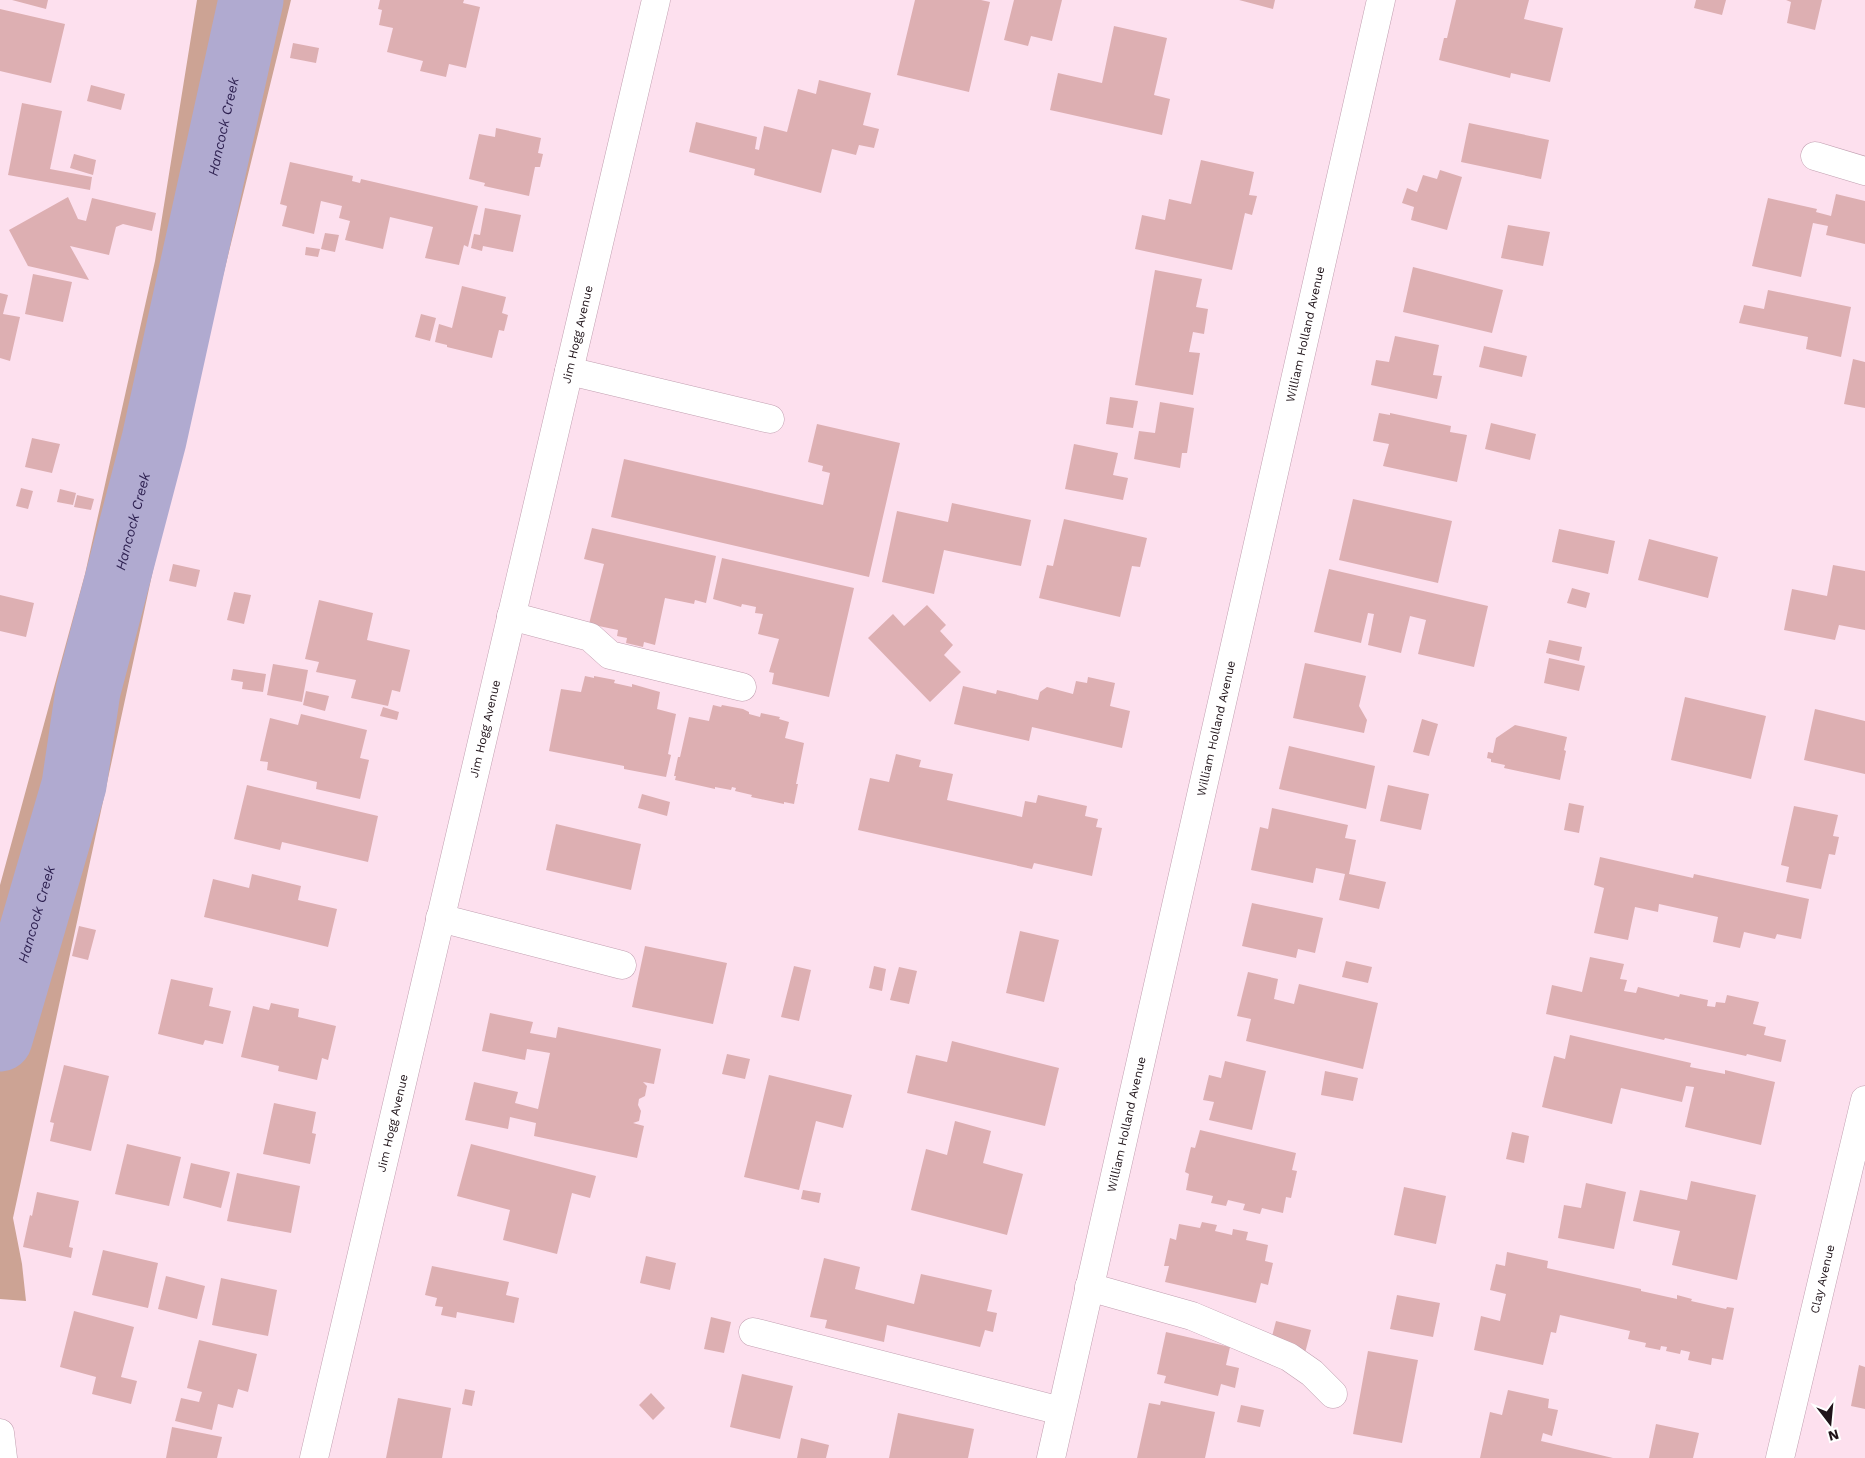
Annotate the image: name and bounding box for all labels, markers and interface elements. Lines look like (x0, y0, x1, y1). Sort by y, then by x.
water label: Hancock Creek (204, 75, 242, 177)
street label: William Holland Avenue (1283, 265, 1327, 404)
street label: Jim Hogg Avenue (559, 284, 596, 385)
water label: Hancock Creek (112, 470, 153, 572)
street label: William Holland Avenue (1194, 659, 1238, 798)
street label: Jim Hogg Avenue (467, 678, 503, 779)
water label: Hancock Creek (15, 863, 58, 965)
street label: William Holland Avenue (1104, 1055, 1149, 1194)
street label: Jim Hogg Avenue (374, 1073, 411, 1174)
street label: Clay Avenue (1808, 1243, 1837, 1315)
north arrow (1805, 1398, 1855, 1448)
text: N (1826, 1426, 1841, 1445)

